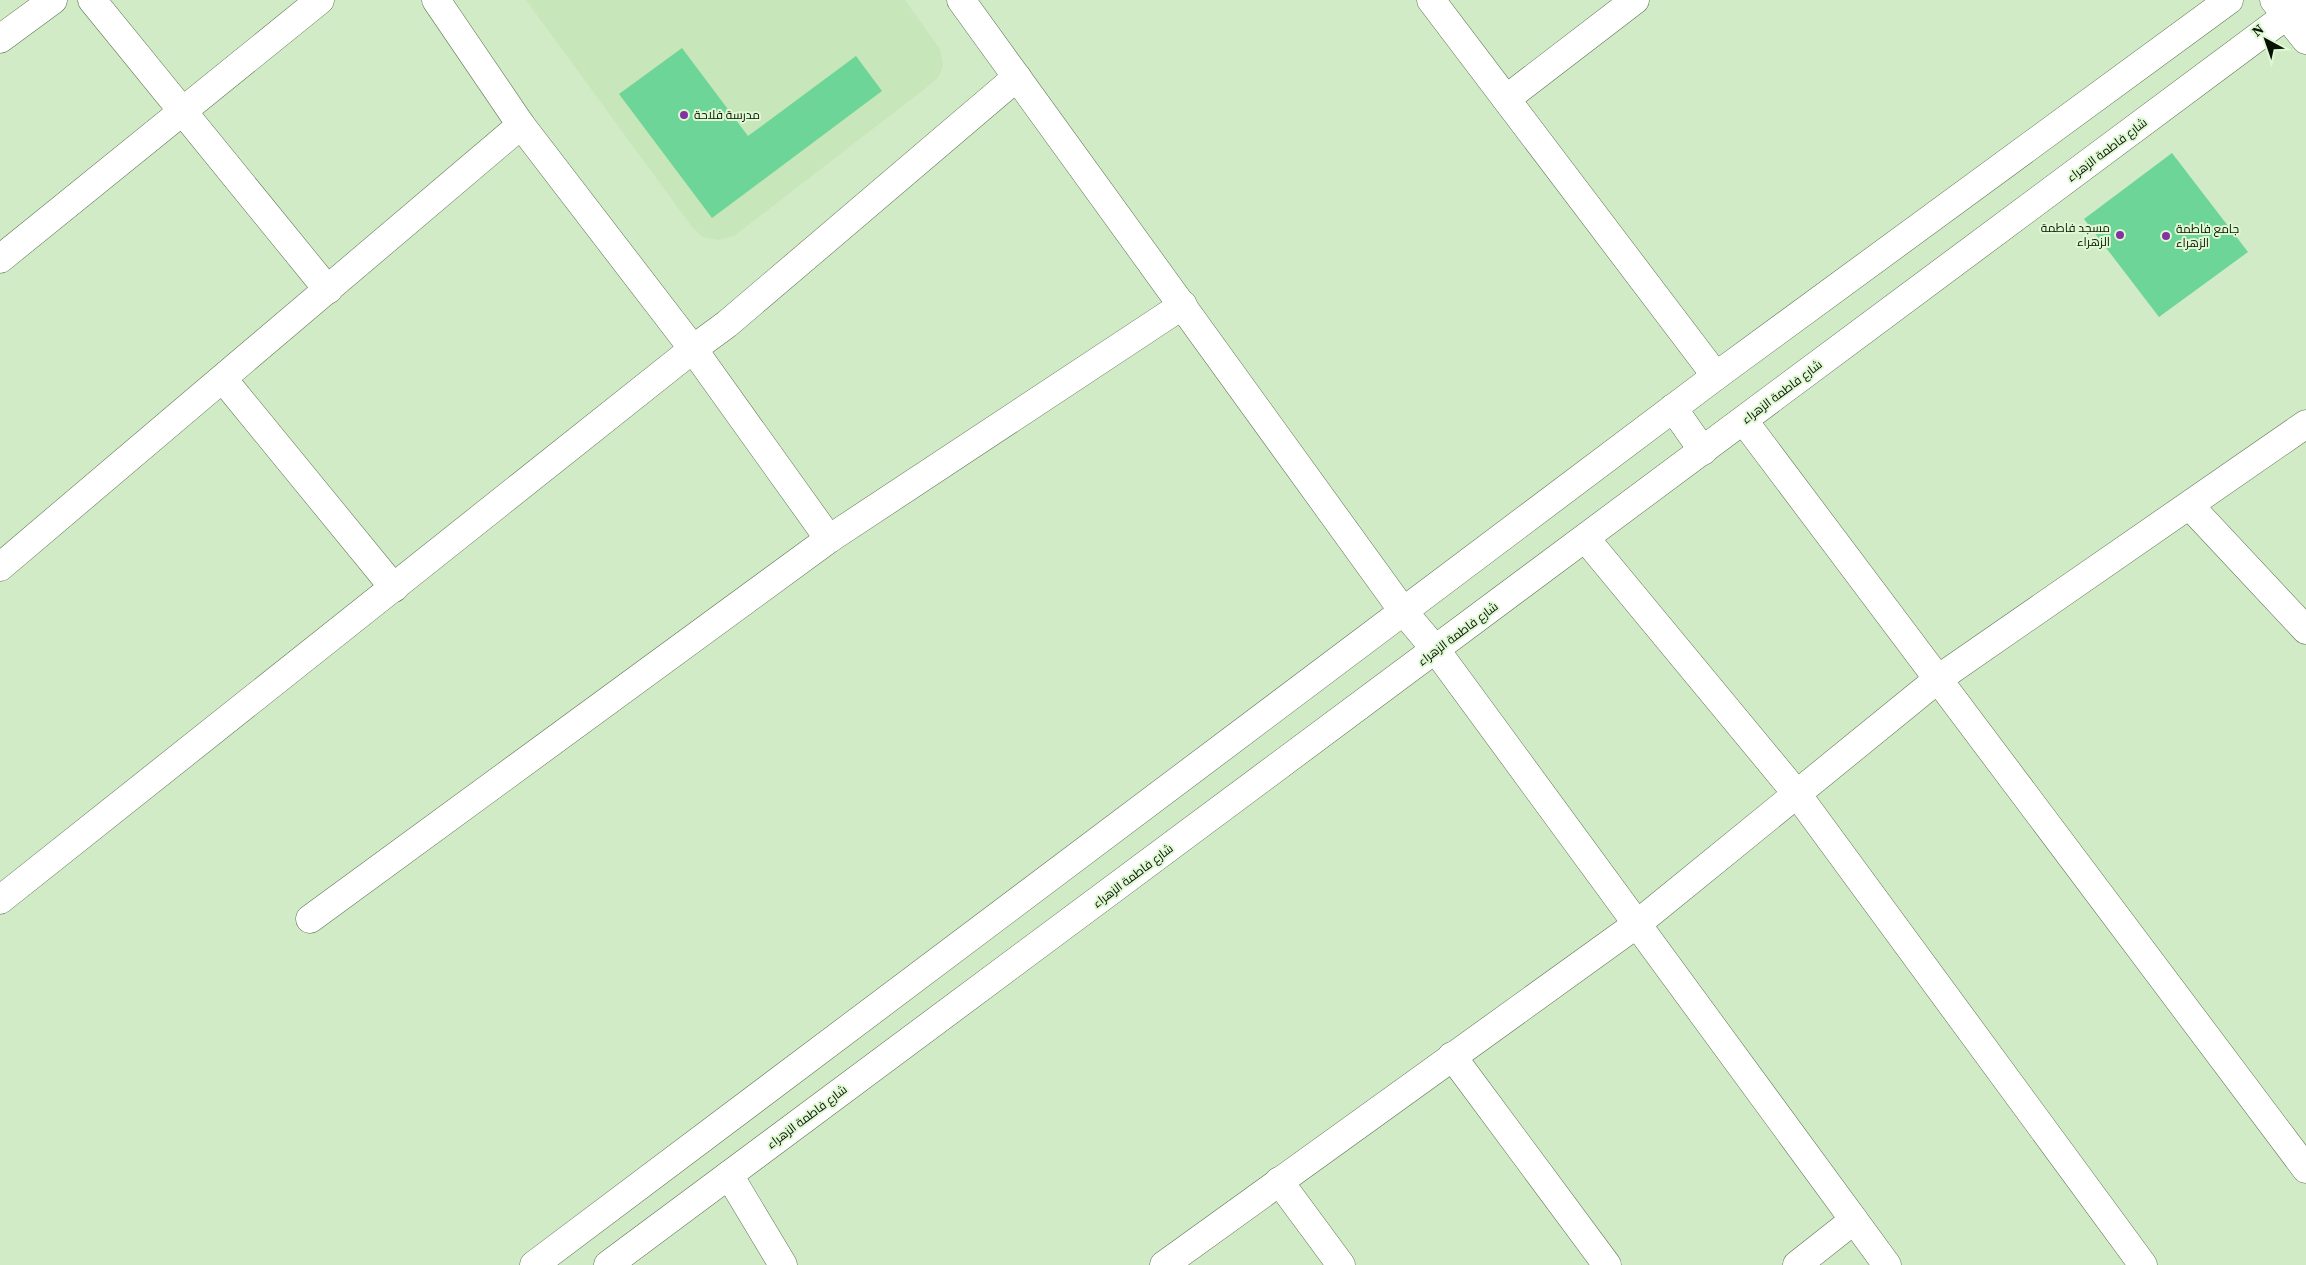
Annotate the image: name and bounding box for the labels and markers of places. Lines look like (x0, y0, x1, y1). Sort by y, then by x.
place label: مدرسة فلاحة (694, 107, 760, 123)
marker: مدرسة فلاحة (678, 109, 690, 121)
place label: مسجد فاطمة الزهراء (2041, 220, 2110, 250)
place label: جامع فاطمة الزهراء (2176, 221, 2239, 251)
marker: مسجد فاطمة الزهراء (2114, 229, 2126, 241)
marker: جامع فاطمة الزهراء (2160, 230, 2172, 242)

